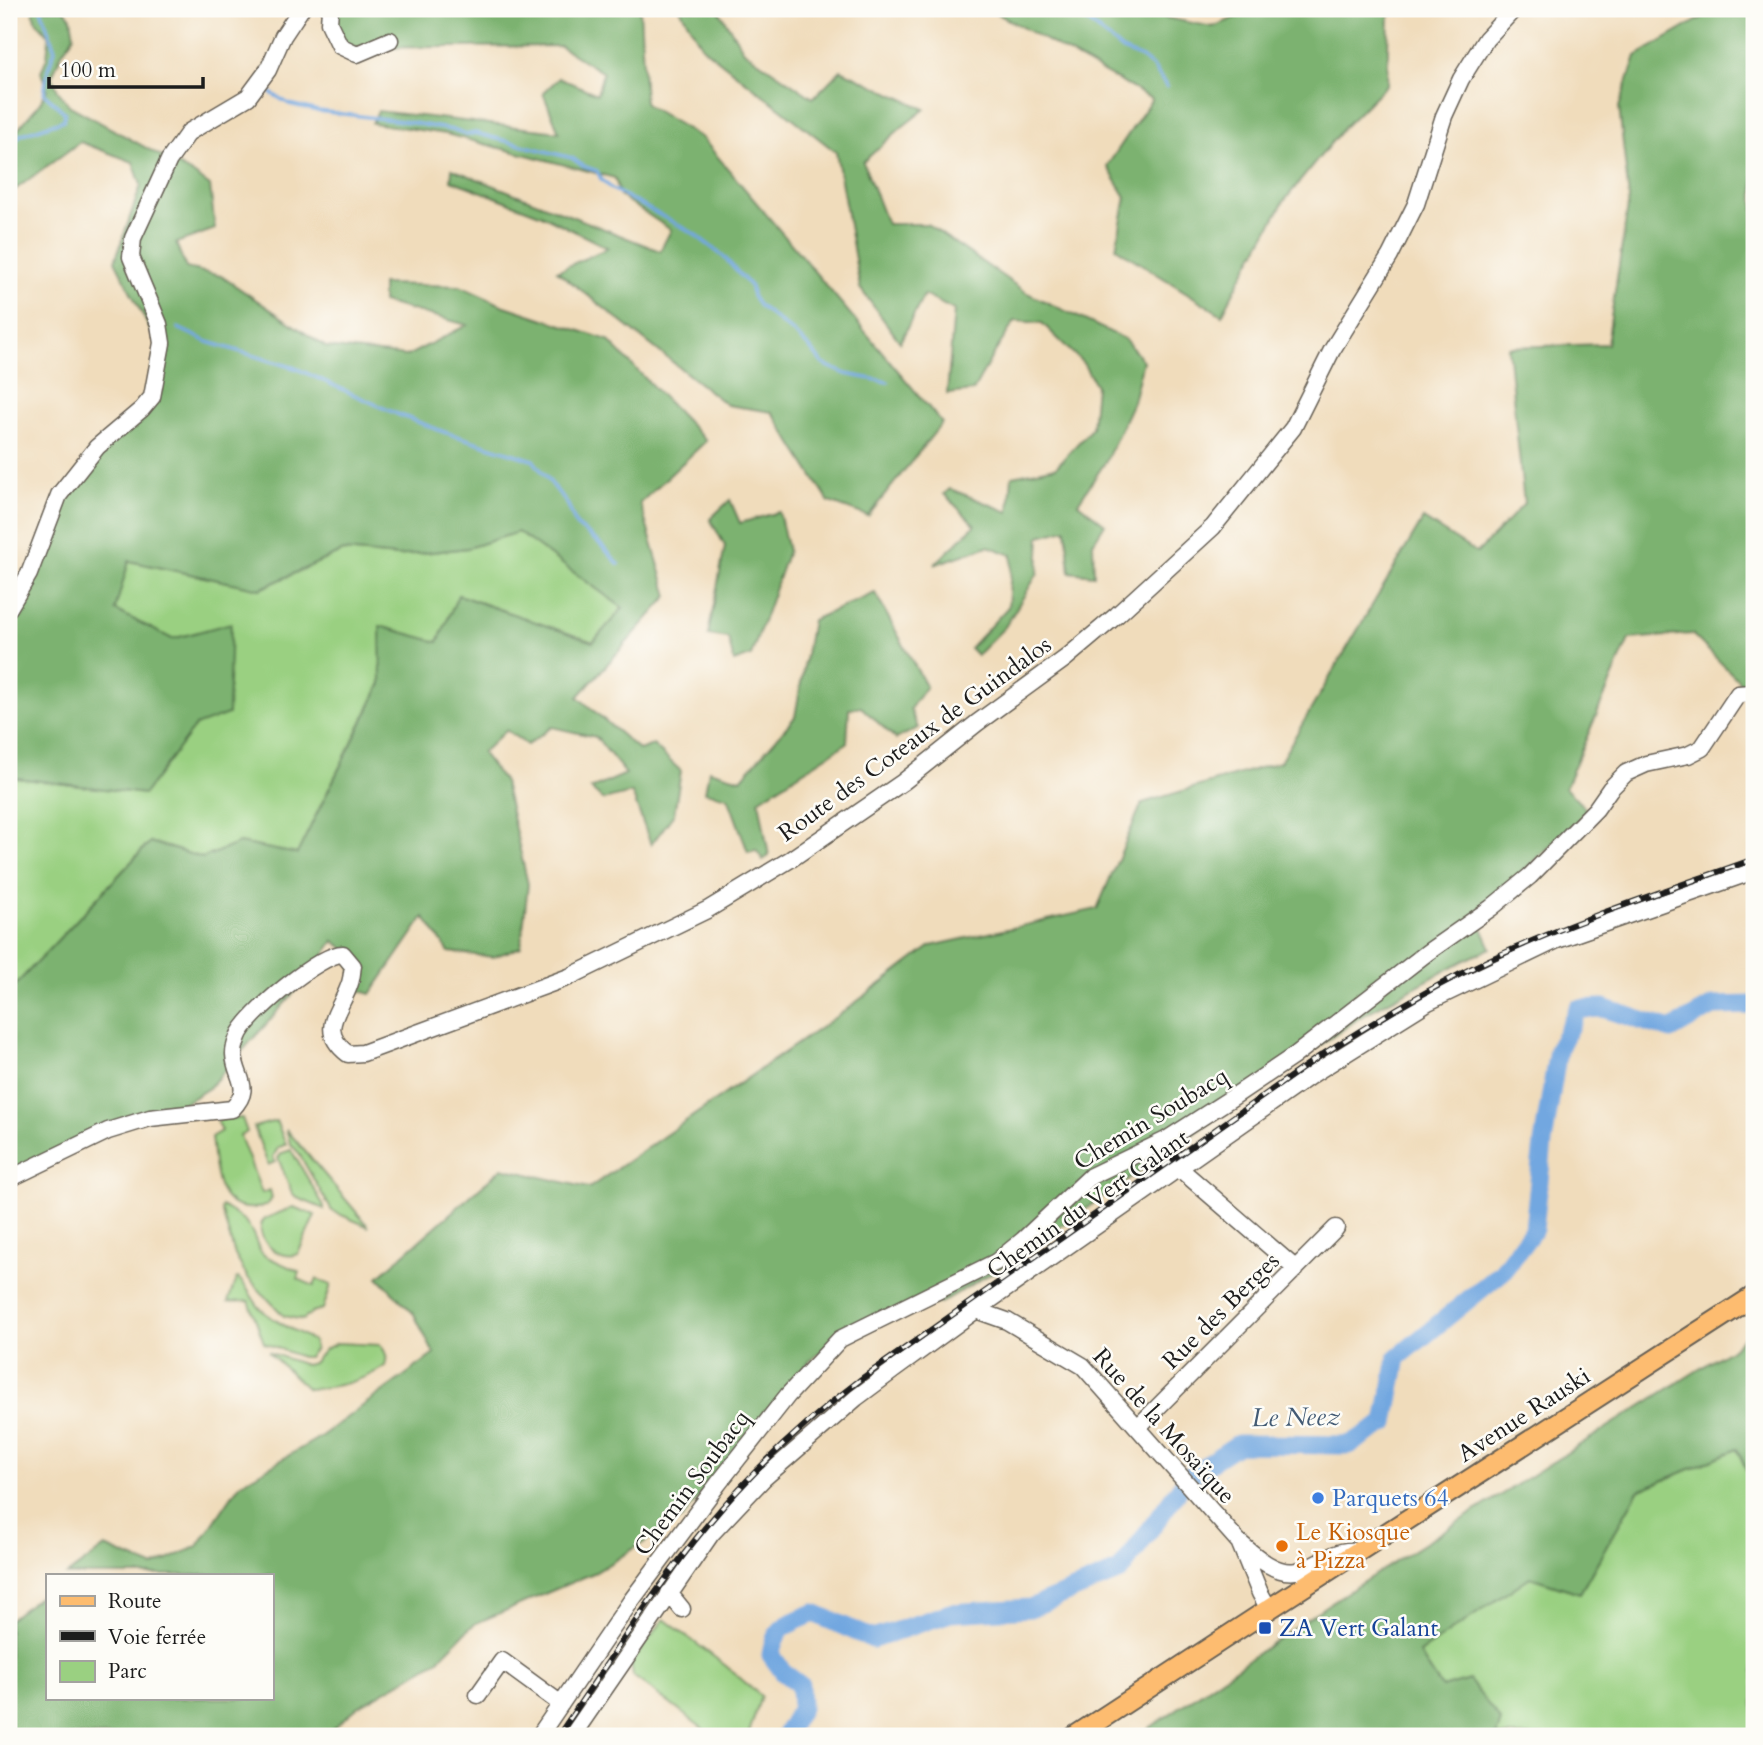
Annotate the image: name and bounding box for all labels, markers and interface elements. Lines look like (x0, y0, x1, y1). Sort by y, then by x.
scale bar (49, 46, 203, 90)
text: 100 m (60, 56, 116, 85)
street label: Route des Coteaux de Guindalos (772, 629, 1058, 849)
street label: Chemin Soubacq (1068, 1060, 1235, 1178)
street label: Chemin du Vert Galant (980, 1121, 1196, 1286)
street label: Rue des Berges (1155, 1245, 1287, 1377)
street label: Rue de la Mosaïque (1085, 1341, 1243, 1511)
street label: Avenue Rauski (1451, 1360, 1597, 1470)
water label: Le Neez (1251, 1399, 1341, 1435)
street label: Chemin Soubacq (626, 1403, 758, 1563)
place label: Parquets 64 (1332, 1482, 1449, 1515)
marker: Parquets 64 (1310, 1490, 1326, 1506)
place label: Le Kiosque à Pizza (1296, 1516, 1410, 1577)
marker: Le Kiosque à Pizza (1274, 1538, 1290, 1554)
legend (46, 1574, 273, 1700)
text: Route (108, 1587, 162, 1616)
place label: ZA Vert Galant (1279, 1612, 1438, 1645)
marker: ZA Vert Galant (1257, 1620, 1273, 1636)
text: Voie ferrée (108, 1623, 206, 1652)
text: Parc (108, 1657, 147, 1686)

